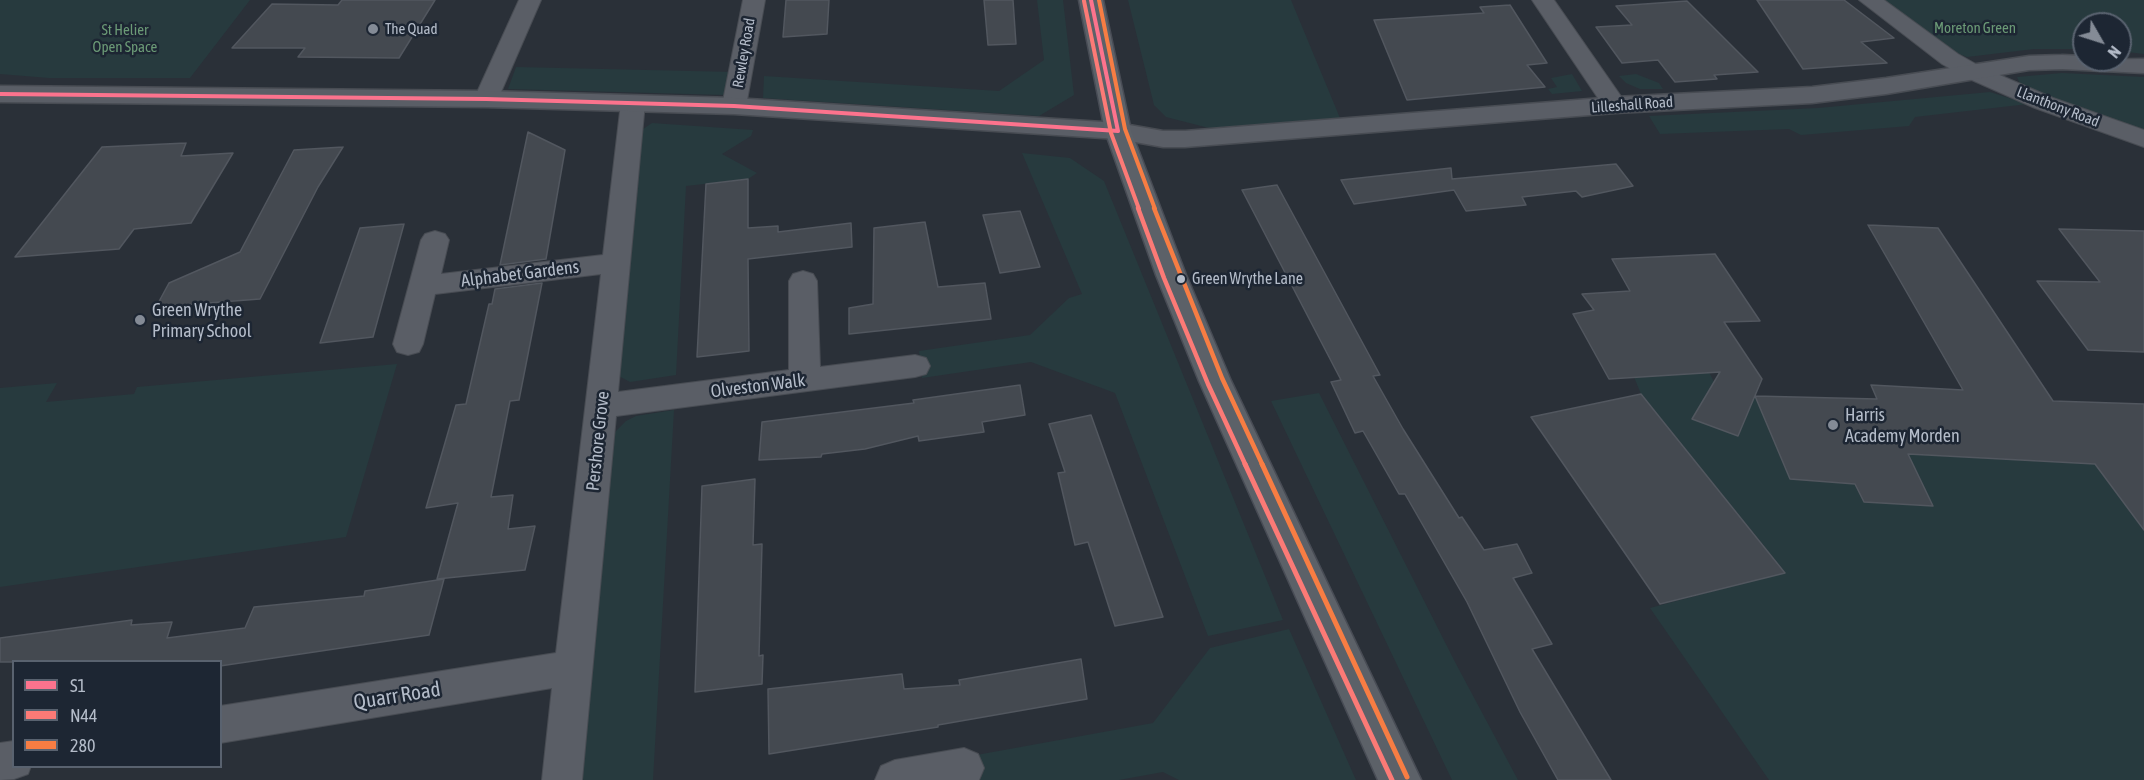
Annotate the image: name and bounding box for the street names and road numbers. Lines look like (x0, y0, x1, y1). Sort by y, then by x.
street label: Rewley Road (729, 17, 759, 89)
street label: Llanthony Road (2014, 83, 2102, 131)
street label: Lilleshall Road (1590, 93, 1674, 117)
street label: Alphabet Gardens (460, 256, 580, 292)
street label: Olveston Walk (709, 369, 807, 403)
street label: Pershore Grove (582, 390, 614, 492)
street label: Quarr Road (352, 677, 442, 715)

